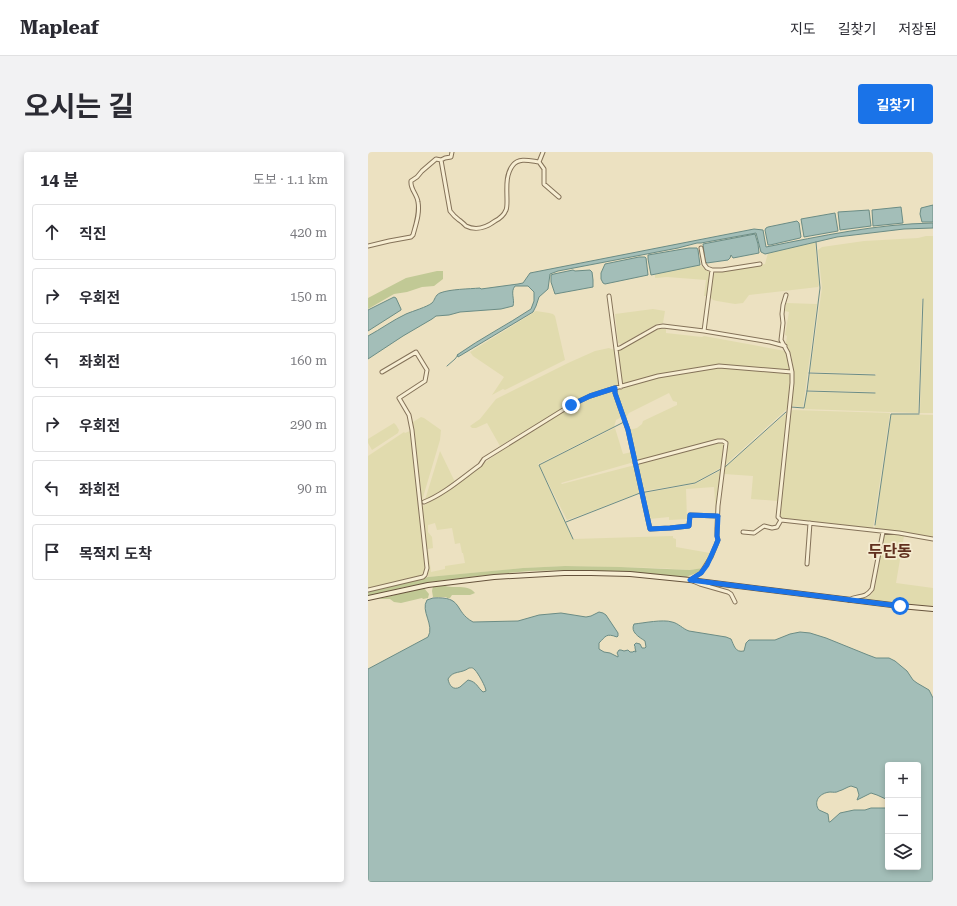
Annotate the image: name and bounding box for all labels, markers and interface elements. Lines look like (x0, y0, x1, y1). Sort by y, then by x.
text: Mapleaf (20, 16, 99, 39)
text: 지도 (790, 21, 816, 37)
text: 길찾기 (838, 21, 876, 37)
text: 저장됨 (898, 21, 937, 37)
button: 길찾기 (858, 84, 933, 124)
text: 오시는 길 (24, 90, 134, 123)
text: 14 분 (40, 170, 79, 190)
text: 도보 · 1.1 km (253, 172, 328, 187)
icon: ahead (41, 221, 63, 243)
text: 직진 (79, 225, 107, 243)
text: 420 m (290, 225, 327, 240)
icon: right (41, 285, 63, 307)
text: 우회전 (79, 289, 120, 307)
text: 150 m (290, 289, 327, 304)
icon: left (41, 349, 63, 371)
text: 좌회전 (79, 353, 120, 371)
text: 160 m (290, 353, 327, 368)
route end (562, 396, 580, 414)
icon: right (41, 413, 63, 435)
text: 우회전 (79, 417, 120, 435)
text: 290 m (290, 417, 327, 432)
icon: left (41, 477, 63, 499)
text: 좌회전 (79, 481, 120, 499)
text: 90 m (297, 481, 327, 496)
icon: arrive (41, 541, 63, 563)
district label: 두단동 (868, 542, 912, 561)
text: 목적지 도착 (79, 545, 152, 563)
route start (891, 597, 909, 615)
map controls (885, 762, 921, 870)
button: + (885, 762, 921, 798)
button: − (885, 798, 921, 834)
button: layers (885, 834, 921, 870)

